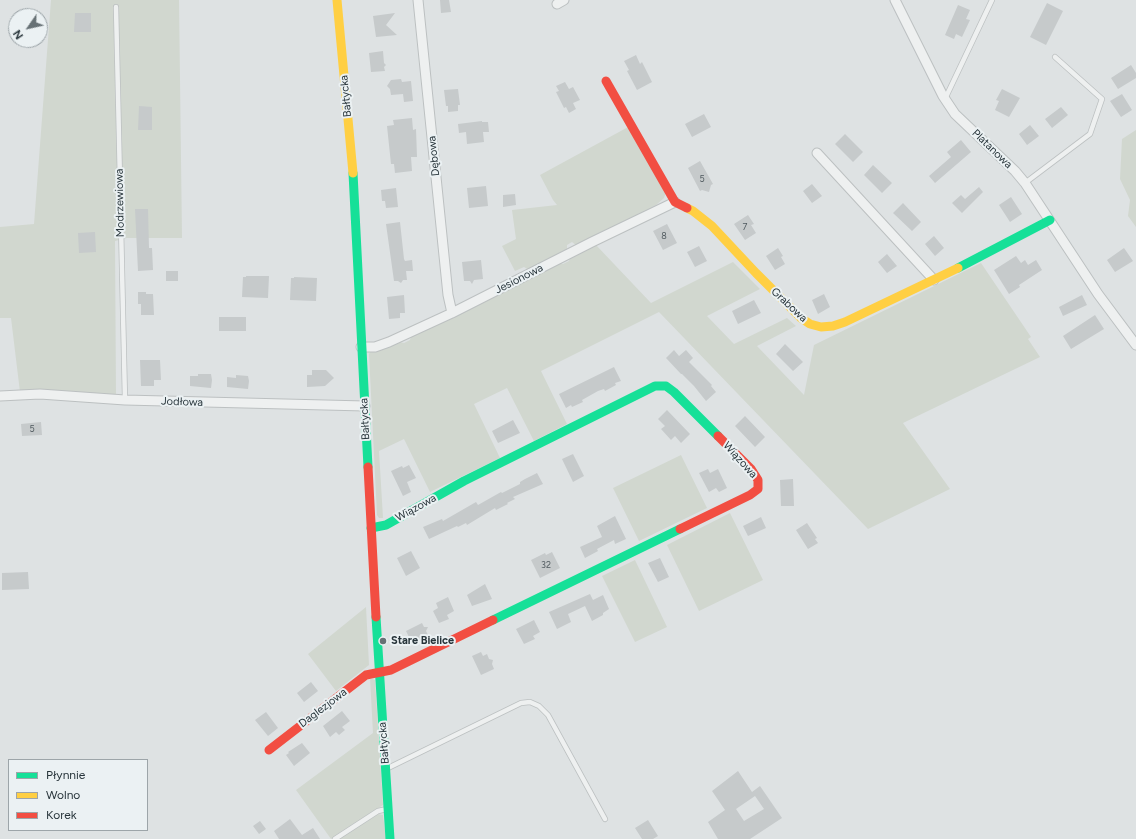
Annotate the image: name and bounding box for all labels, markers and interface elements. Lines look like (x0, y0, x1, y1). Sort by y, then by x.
north arrow (8, 8, 48, 48)
text: N (11, 27, 26, 42)
street label: Bałtycka (338, 74, 354, 118)
street label: Platanowa (969, 127, 1015, 171)
street label: Dębowa (425, 135, 443, 177)
street label: Modrzewiowa (113, 169, 127, 237)
house number: 5 (699, 174, 705, 184)
house number: 7 (743, 222, 747, 232)
house number: 8 (661, 231, 667, 241)
street label: Jesionowa (493, 261, 545, 297)
street label: Grabowa (768, 285, 810, 325)
street label: Jodłowa (161, 395, 203, 409)
street label: Bałtycka (357, 398, 373, 440)
house number: 5 (29, 424, 35, 434)
street label: Wiązowa (720, 439, 760, 481)
street label: Wiązowa (393, 491, 439, 525)
house number: 32 (541, 560, 551, 570)
place label: Stare Bielice (391, 634, 454, 648)
marker: Stare Bielice (378, 636, 388, 646)
street label: Daglezjowa (296, 686, 350, 730)
street label: Bałtycka (376, 722, 392, 764)
legend (8, 759, 148, 831)
text: Płynnie (46, 768, 85, 782)
text: Wolno (46, 788, 80, 802)
text: Korek (46, 808, 77, 822)

